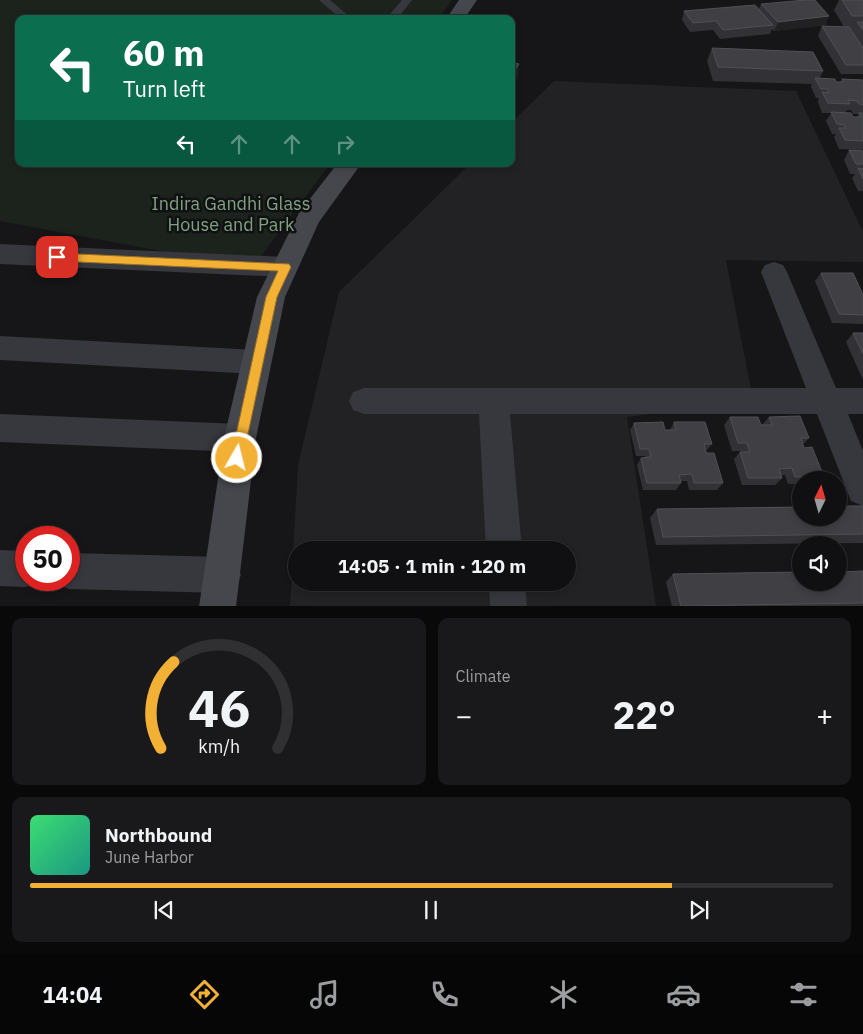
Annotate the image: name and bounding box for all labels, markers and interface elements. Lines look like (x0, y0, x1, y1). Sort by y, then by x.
text: 60 m (123, 30, 205, 76)
icon: left (40, 35, 105, 100)
text: Turn left (123, 74, 206, 103)
icon: left (172, 130, 200, 158)
icon: ahead (225, 130, 253, 158)
icon: ahead (278, 130, 306, 158)
icon: right (331, 130, 359, 158)
park label: Indira Gandhi Glass House and Park (152, 192, 310, 236)
pin (36, 236, 78, 278)
icon: arrive (43, 243, 71, 271)
position arrow (210, 431, 262, 483)
north arrow (792, 471, 848, 526)
map controls (792, 471, 847, 591)
speed limit sign: 50 (15, 526, 80, 591)
button: sound (792, 536, 847, 591)
text: 14:05 · 1 min · 120 m (338, 554, 526, 578)
text: Climate (456, 666, 511, 686)
text: 46 (188, 674, 250, 741)
text: 22° (613, 690, 676, 739)
text: − (456, 697, 472, 734)
text: + (816, 697, 833, 734)
text: km/h (198, 735, 240, 758)
text: Northbound (105, 823, 212, 847)
text: June Harbor (105, 847, 194, 867)
icon: previous (150, 896, 178, 924)
icon: pause (417, 896, 445, 924)
icon: next (685, 896, 713, 924)
icon: directions (187, 977, 222, 1012)
icon: music (307, 977, 342, 1012)
icon: phone (427, 977, 462, 1012)
icon: climate (546, 977, 581, 1012)
icon: car (666, 977, 701, 1012)
icon: filters (786, 977, 821, 1012)
text: 14:04 (42, 980, 102, 1009)

